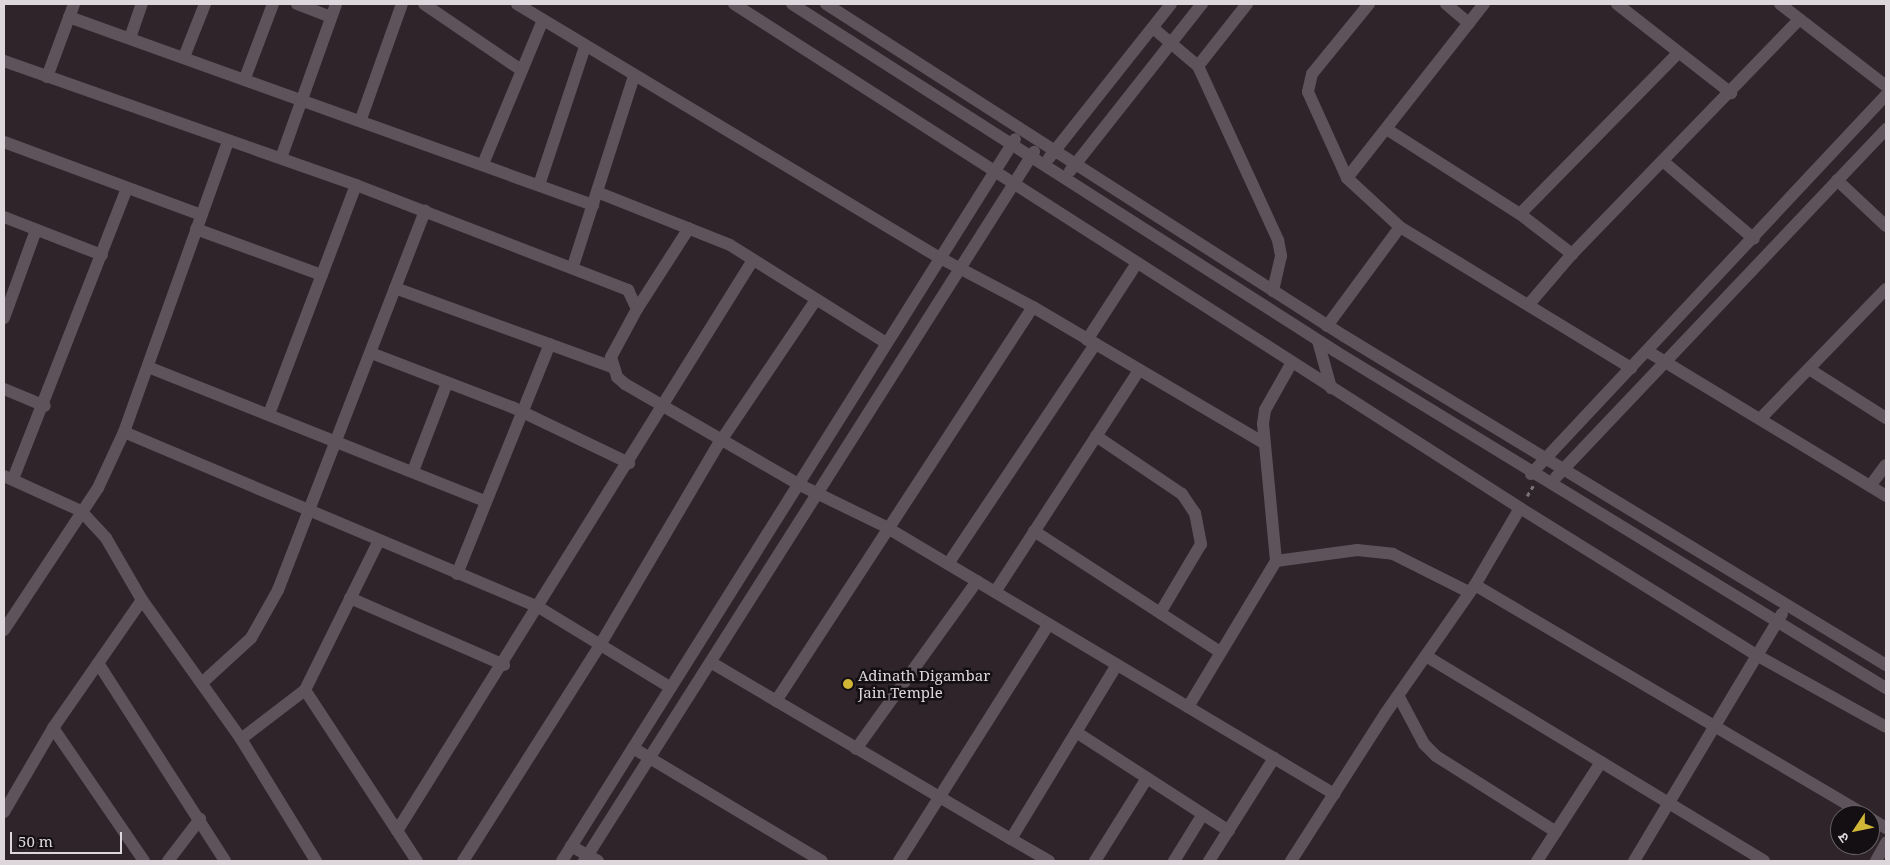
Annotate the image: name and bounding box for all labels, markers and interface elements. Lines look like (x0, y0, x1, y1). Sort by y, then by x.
place label: Adinath Digambar Jain Temple (858, 666, 990, 701)
marker: Adinath Digambar Jain Temple (842, 678, 854, 690)
north arrow (1830, 805, 1880, 855)
scale bar (12, 822, 125, 854)
text: उ (1833, 829, 1853, 847)
text: 50 m (18, 831, 53, 851)

